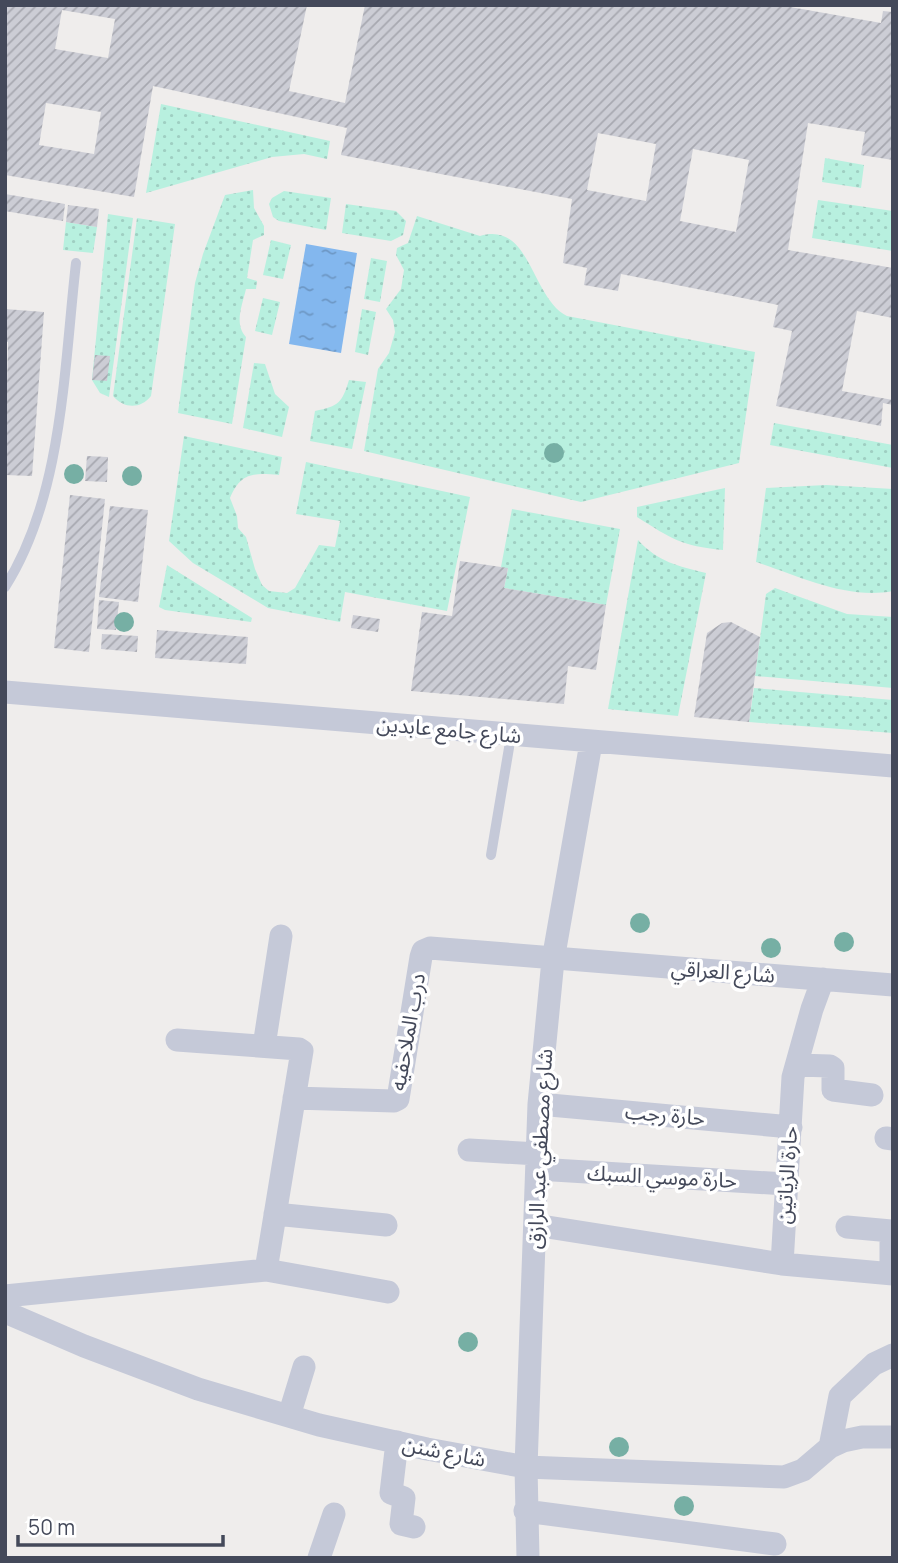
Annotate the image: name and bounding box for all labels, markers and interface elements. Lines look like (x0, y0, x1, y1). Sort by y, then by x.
street label: شارع جامع عابدين (375, 709, 523, 751)
street label: شارع العراقي (670, 953, 776, 991)
street label: درب الملاحفيه (383, 971, 431, 1093)
street label: شارع مصطفي عبد الرازق (520, 1048, 561, 1250)
street label: حارة رجب (624, 1097, 706, 1131)
street label: حارة الزياتين (769, 1125, 803, 1225)
street label: حارة موسي السبك (586, 1158, 738, 1197)
street label: شارع شنن (400, 1429, 488, 1475)
scale bar (18, 1504, 222, 1548)
text: 50 m (28, 1513, 75, 1541)

